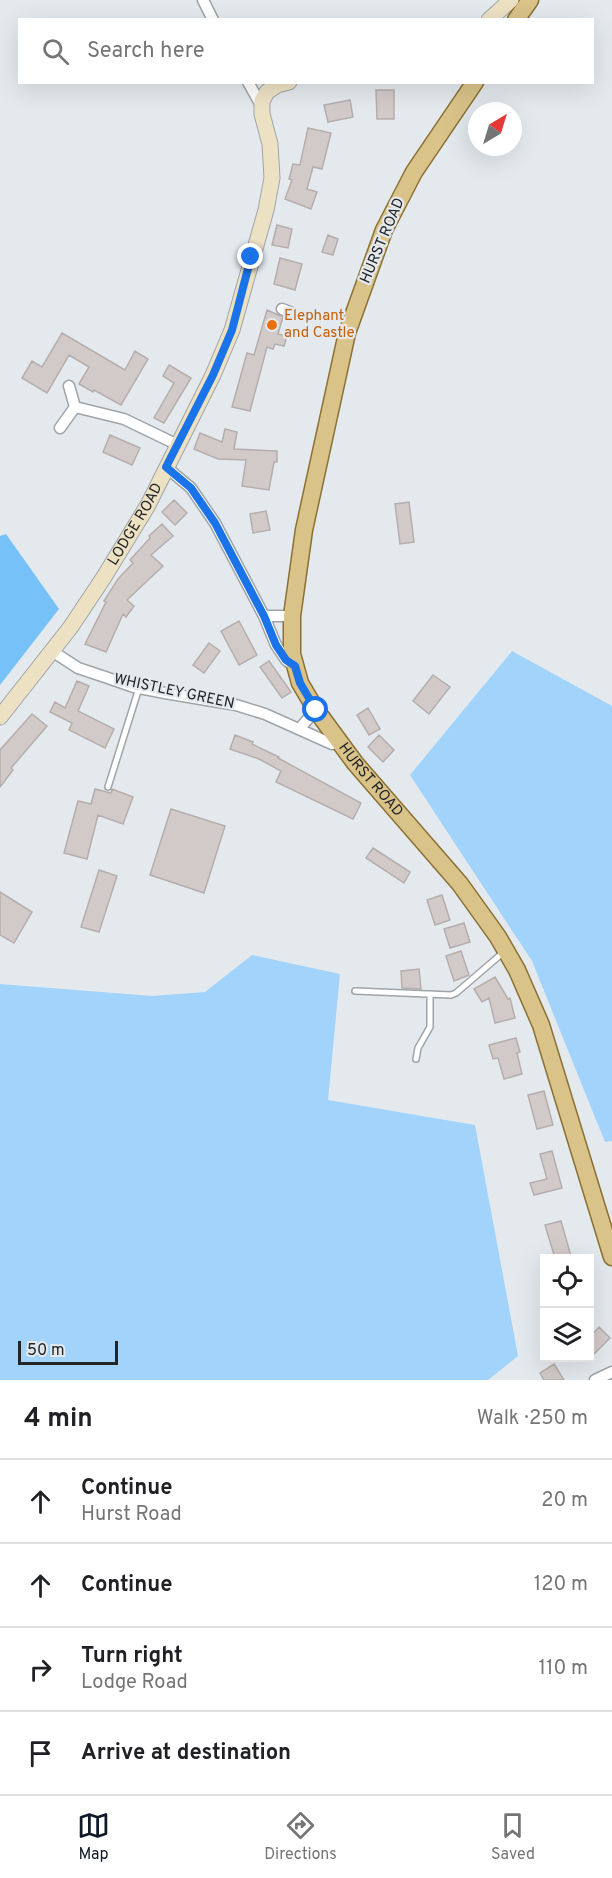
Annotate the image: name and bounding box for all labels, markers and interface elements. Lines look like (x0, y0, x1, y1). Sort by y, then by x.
search box (18, 18, 594, 84)
icon: search (39, 35, 72, 68)
text: Search here (87, 38, 205, 65)
north arrow (468, 102, 522, 156)
street label: HURST ROAD (356, 195, 410, 287)
route end (237, 243, 263, 269)
place label: Elephant and Castle (284, 307, 355, 343)
marker: Elephant and Castle (265, 318, 279, 332)
street label: LODGE ROAD (104, 480, 167, 569)
street label: WHISTLEY GREEN (112, 670, 236, 714)
route start (302, 696, 328, 722)
street label: HURST ROAD (334, 739, 407, 821)
map controls (540, 1254, 594, 1362)
button: locate (540, 1254, 594, 1308)
button: layers (540, 1308, 594, 1362)
scale bar (18, 1338, 118, 1366)
text: 50 m (27, 1341, 65, 1361)
text: 4 min (24, 1403, 93, 1436)
text: Walk · 250 m (477, 1406, 588, 1432)
text: Continue (81, 1475, 172, 1502)
icon: ahead (24, 1485, 57, 1518)
text: 20 m (541, 1488, 588, 1514)
text: Hurst Road (81, 1502, 182, 1528)
icon: ahead (24, 1569, 57, 1602)
text: Continue (81, 1572, 172, 1599)
text: 120 m (534, 1572, 588, 1598)
text: Turn right (81, 1643, 183, 1670)
icon: right (24, 1653, 57, 1686)
text: 110 m (539, 1656, 588, 1682)
text: Lodge Road (81, 1670, 188, 1696)
icon: arrive (24, 1737, 57, 1770)
text: Arrive at destination (81, 1740, 291, 1767)
tab: Map (77, 1809, 110, 1865)
tab: Directions (264, 1809, 337, 1865)
tab: Saved (491, 1809, 535, 1865)

